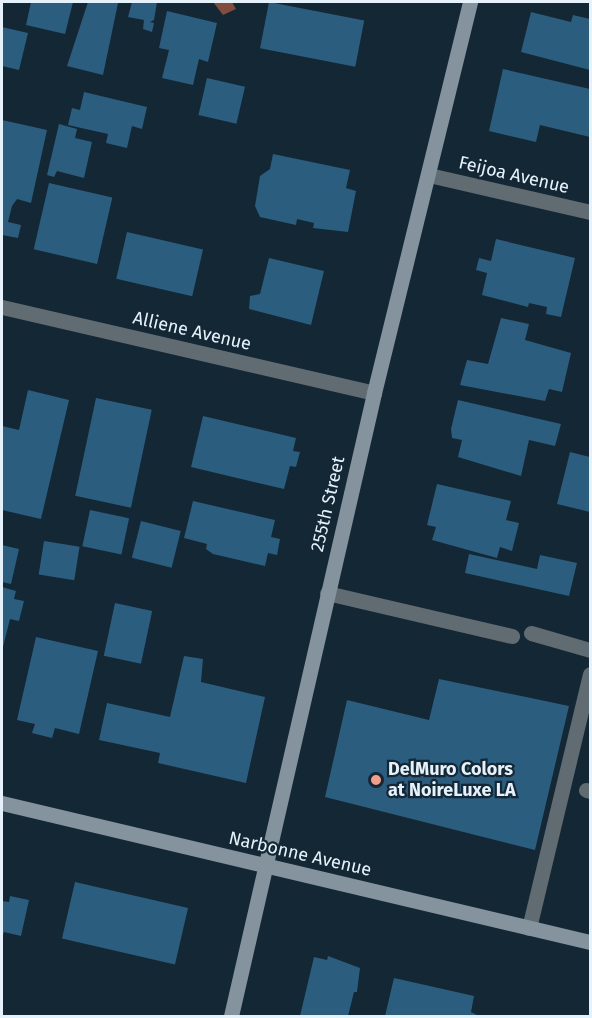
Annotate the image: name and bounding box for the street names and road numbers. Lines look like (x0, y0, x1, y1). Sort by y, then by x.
street label: Feijoa Avenue (457, 152, 571, 198)
street label: Alliene Avenue (131, 307, 253, 355)
street label: 255th Street (307, 454, 349, 554)
street label: Narbonne Avenue (227, 827, 373, 881)

